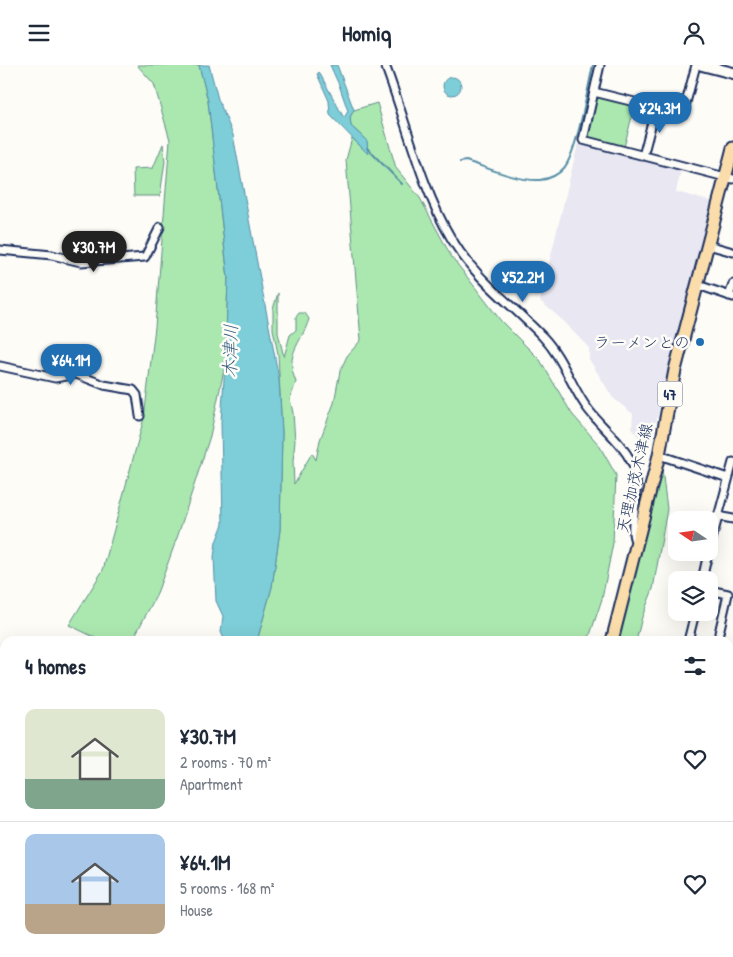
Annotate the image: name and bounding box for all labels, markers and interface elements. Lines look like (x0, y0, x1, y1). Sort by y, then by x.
text: Homiq (342, 18, 391, 48)
icon: menu (25, 19, 53, 47)
icon: person (680, 19, 708, 47)
pin: ¥24.3M (619, 92, 701, 134)
text: ¥24.3M (639, 97, 681, 119)
pin: ¥30.7M (53, 231, 135, 273)
text: ¥30.7M (73, 236, 115, 258)
pin: ¥52.2M (482, 261, 564, 303)
text: ¥52.2M (502, 266, 544, 288)
water label: 木津川 (217, 324, 243, 378)
place label: ラーメンとの (594, 331, 690, 353)
marker: ラーメンとの (694, 336, 706, 348)
pin: ¥64.1M (30, 343, 112, 386)
text: ¥64.1M (52, 349, 90, 371)
road number: 47 (658, 381, 682, 407)
street label: 天理加茂木津線 (611, 421, 657, 535)
north arrow (668, 511, 718, 561)
map controls (668, 511, 718, 621)
button: layers (668, 571, 718, 621)
text: 4 homes (25, 652, 86, 681)
icon: filters (681, 652, 709, 680)
text: ¥30.7M (180, 722, 236, 751)
icon: home (65, 729, 125, 789)
icon: heart (681, 745, 709, 773)
text: 2 rooms · 70 m² (180, 751, 271, 773)
text: Apartment (180, 773, 243, 795)
text: ¥64.1M (180, 848, 231, 877)
icon: home (65, 854, 125, 914)
icon: heart (681, 870, 709, 898)
text: 5 rooms · 168 m² (180, 877, 274, 899)
text: House (180, 899, 213, 921)

